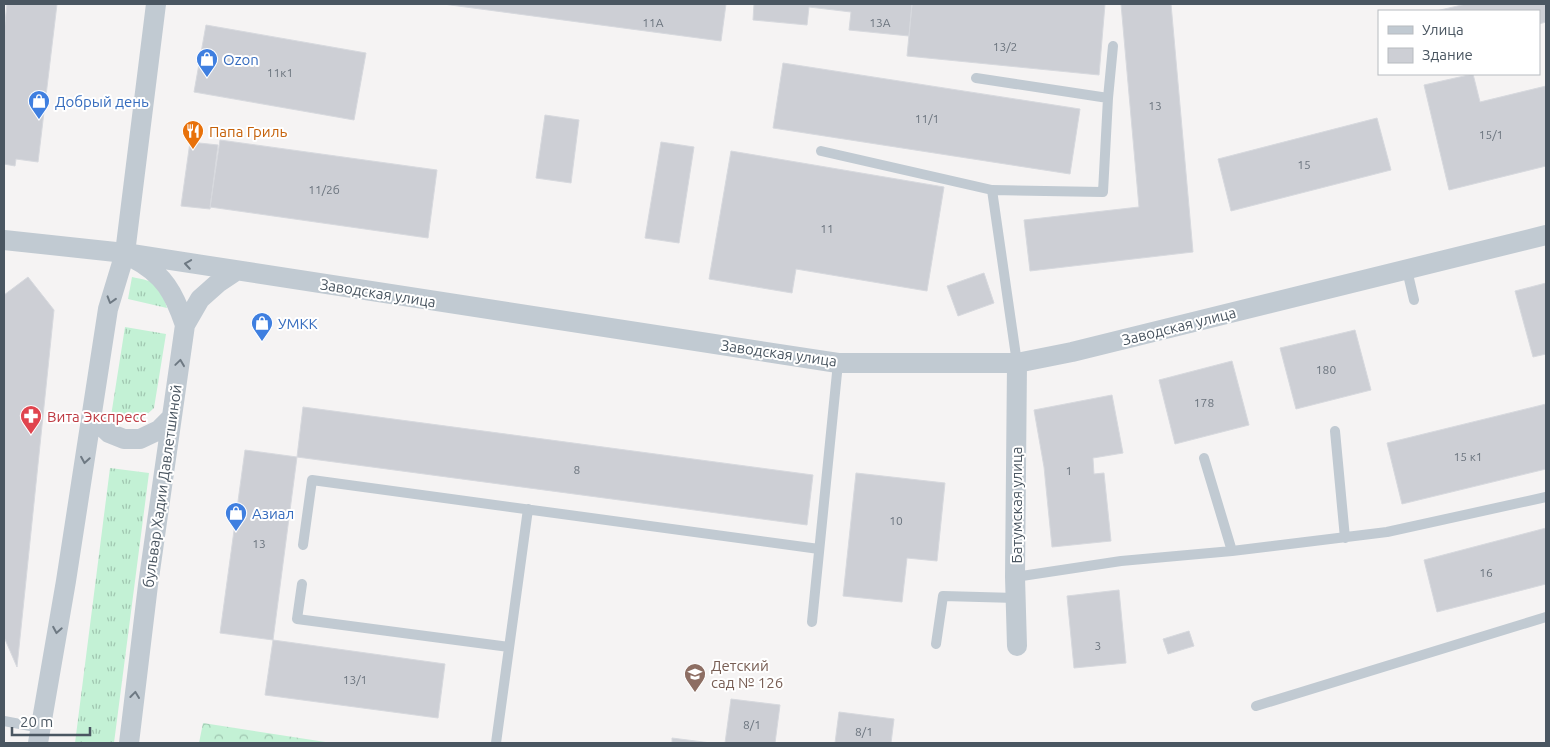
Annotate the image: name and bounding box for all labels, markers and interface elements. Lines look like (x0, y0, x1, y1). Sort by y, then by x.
legend (1378, 10, 1540, 75)
house number: 11А (642, 16, 664, 29)
house number: 13А (869, 16, 891, 29)
text: Улица (1422, 21, 1464, 38)
house number: 13/2 (993, 40, 1017, 53)
text: Здание (1422, 46, 1473, 63)
shop icon: Ozon (195, 47, 219, 78)
place label: Ozon (223, 51, 259, 68)
house number: 11к1 (267, 66, 293, 79)
shop icon: Добрый день (27, 89, 51, 120)
place label: Добрый день (55, 93, 149, 110)
house number: 13 (1148, 99, 1162, 112)
house number: 11/1 (915, 112, 939, 125)
restaurant icon: Папа Гриль (181, 119, 205, 150)
place label: Папа Гриль (209, 123, 288, 140)
house number: 15/1 (1479, 128, 1503, 141)
house number: 15 (1297, 158, 1311, 171)
house number: 11/2б (308, 183, 340, 196)
house number: 11 (820, 222, 834, 235)
one-way arrow (184, 259, 193, 269)
street label: Заводская улица (319, 275, 437, 311)
one-way arrow (106, 295, 116, 304)
street label: Заводская улица (1120, 304, 1238, 348)
shop icon: УМКК (250, 311, 274, 342)
place label: УМКК (278, 315, 318, 332)
street label: Заводская улица (720, 336, 838, 370)
one-way arrow (174, 359, 184, 367)
house number: 180 (1316, 363, 1336, 376)
street label: бульвар Хадии Давлетшиной (139, 383, 185, 589)
house number: 178 (1194, 396, 1214, 409)
pharmacy icon: Вита Экспресс (19, 404, 43, 435)
place label: Вита Экспресс (47, 408, 147, 425)
street label: Батумская улица (1008, 446, 1025, 564)
house number: 15 к1 (1453, 450, 1483, 463)
one-way arrow (80, 456, 90, 465)
house number: 8 (574, 463, 581, 476)
house number: 1 (1066, 464, 1072, 477)
shop icon: Азиал (224, 501, 248, 532)
place label: Азиал (252, 505, 294, 522)
house number: 10 (889, 514, 903, 527)
house number: 13 (252, 537, 266, 550)
house number: 16 (1479, 566, 1493, 579)
one-way arrow (53, 625, 63, 634)
house number: 3 (1095, 639, 1101, 652)
place label: Детский сад № 126 (711, 657, 783, 691)
school or university icon: Детский сад № 126 (683, 662, 707, 693)
house number: 13/1 (343, 673, 367, 686)
one-way arrow (129, 691, 140, 699)
scale bar (12, 704, 90, 736)
text: 20 m (20, 713, 53, 730)
house number: 8/1 (743, 718, 761, 731)
house number: 8/1 (855, 725, 873, 738)

